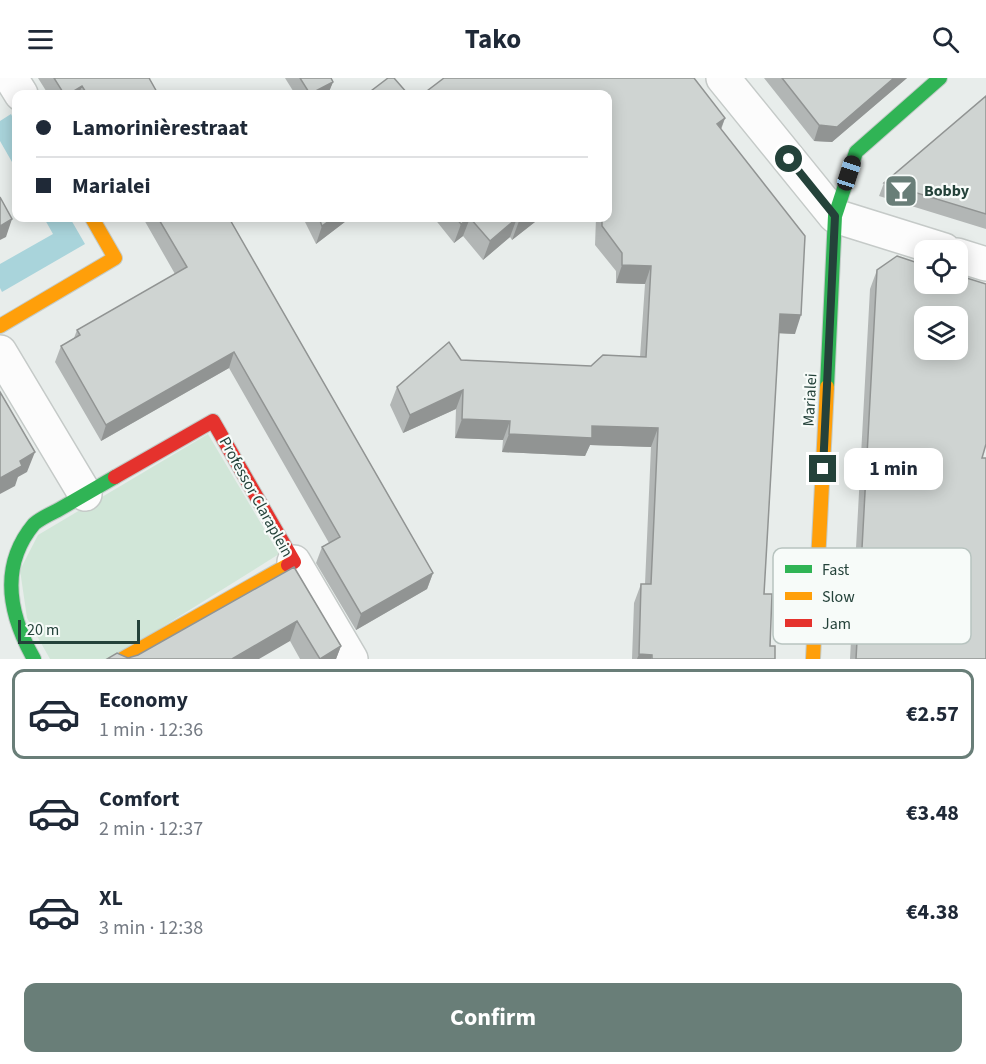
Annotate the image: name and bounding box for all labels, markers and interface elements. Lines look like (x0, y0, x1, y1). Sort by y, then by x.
text: Tako (465, 20, 521, 59)
icon: menu (24, 23, 57, 56)
icon: search (929, 23, 962, 56)
text: Lamorinièrestraat (72, 112, 248, 144)
route start (775, 145, 802, 172)
car (835, 153, 863, 193)
text: Marialei (72, 170, 151, 202)
bar icon: Bobby (883, 173, 919, 209)
place label: Bobby (924, 180, 970, 202)
map controls (914, 240, 968, 360)
button: locate (914, 240, 968, 294)
button: layers (914, 306, 968, 360)
street label: Marialei (798, 373, 822, 427)
street label: Professor Claraplein (214, 433, 298, 561)
callout: 1 min (844, 448, 943, 490)
route end (809, 455, 836, 482)
text: 1 min (869, 455, 918, 483)
legend (773, 548, 971, 644)
text: Fast (822, 559, 850, 581)
text: Slow (822, 586, 855, 608)
text: Jam (822, 613, 851, 635)
scale bar (18, 617, 140, 644)
text: 20 m (27, 619, 59, 641)
text: Economy (99, 684, 188, 716)
icon: car (27, 687, 81, 741)
text: €2.57 (906, 698, 959, 730)
text: 1 min · 12:36 (99, 716, 203, 744)
text: Comfort (99, 783, 180, 815)
icon: car (27, 786, 81, 840)
text: €3.48 (906, 797, 959, 829)
text: 2 min · 12:37 (99, 815, 203, 843)
text: XL (99, 882, 123, 914)
icon: car (27, 885, 81, 939)
text: €4.38 (906, 896, 959, 928)
text: 3 min · 12:38 (99, 914, 203, 942)
button: Confirm (24, 983, 962, 1052)

